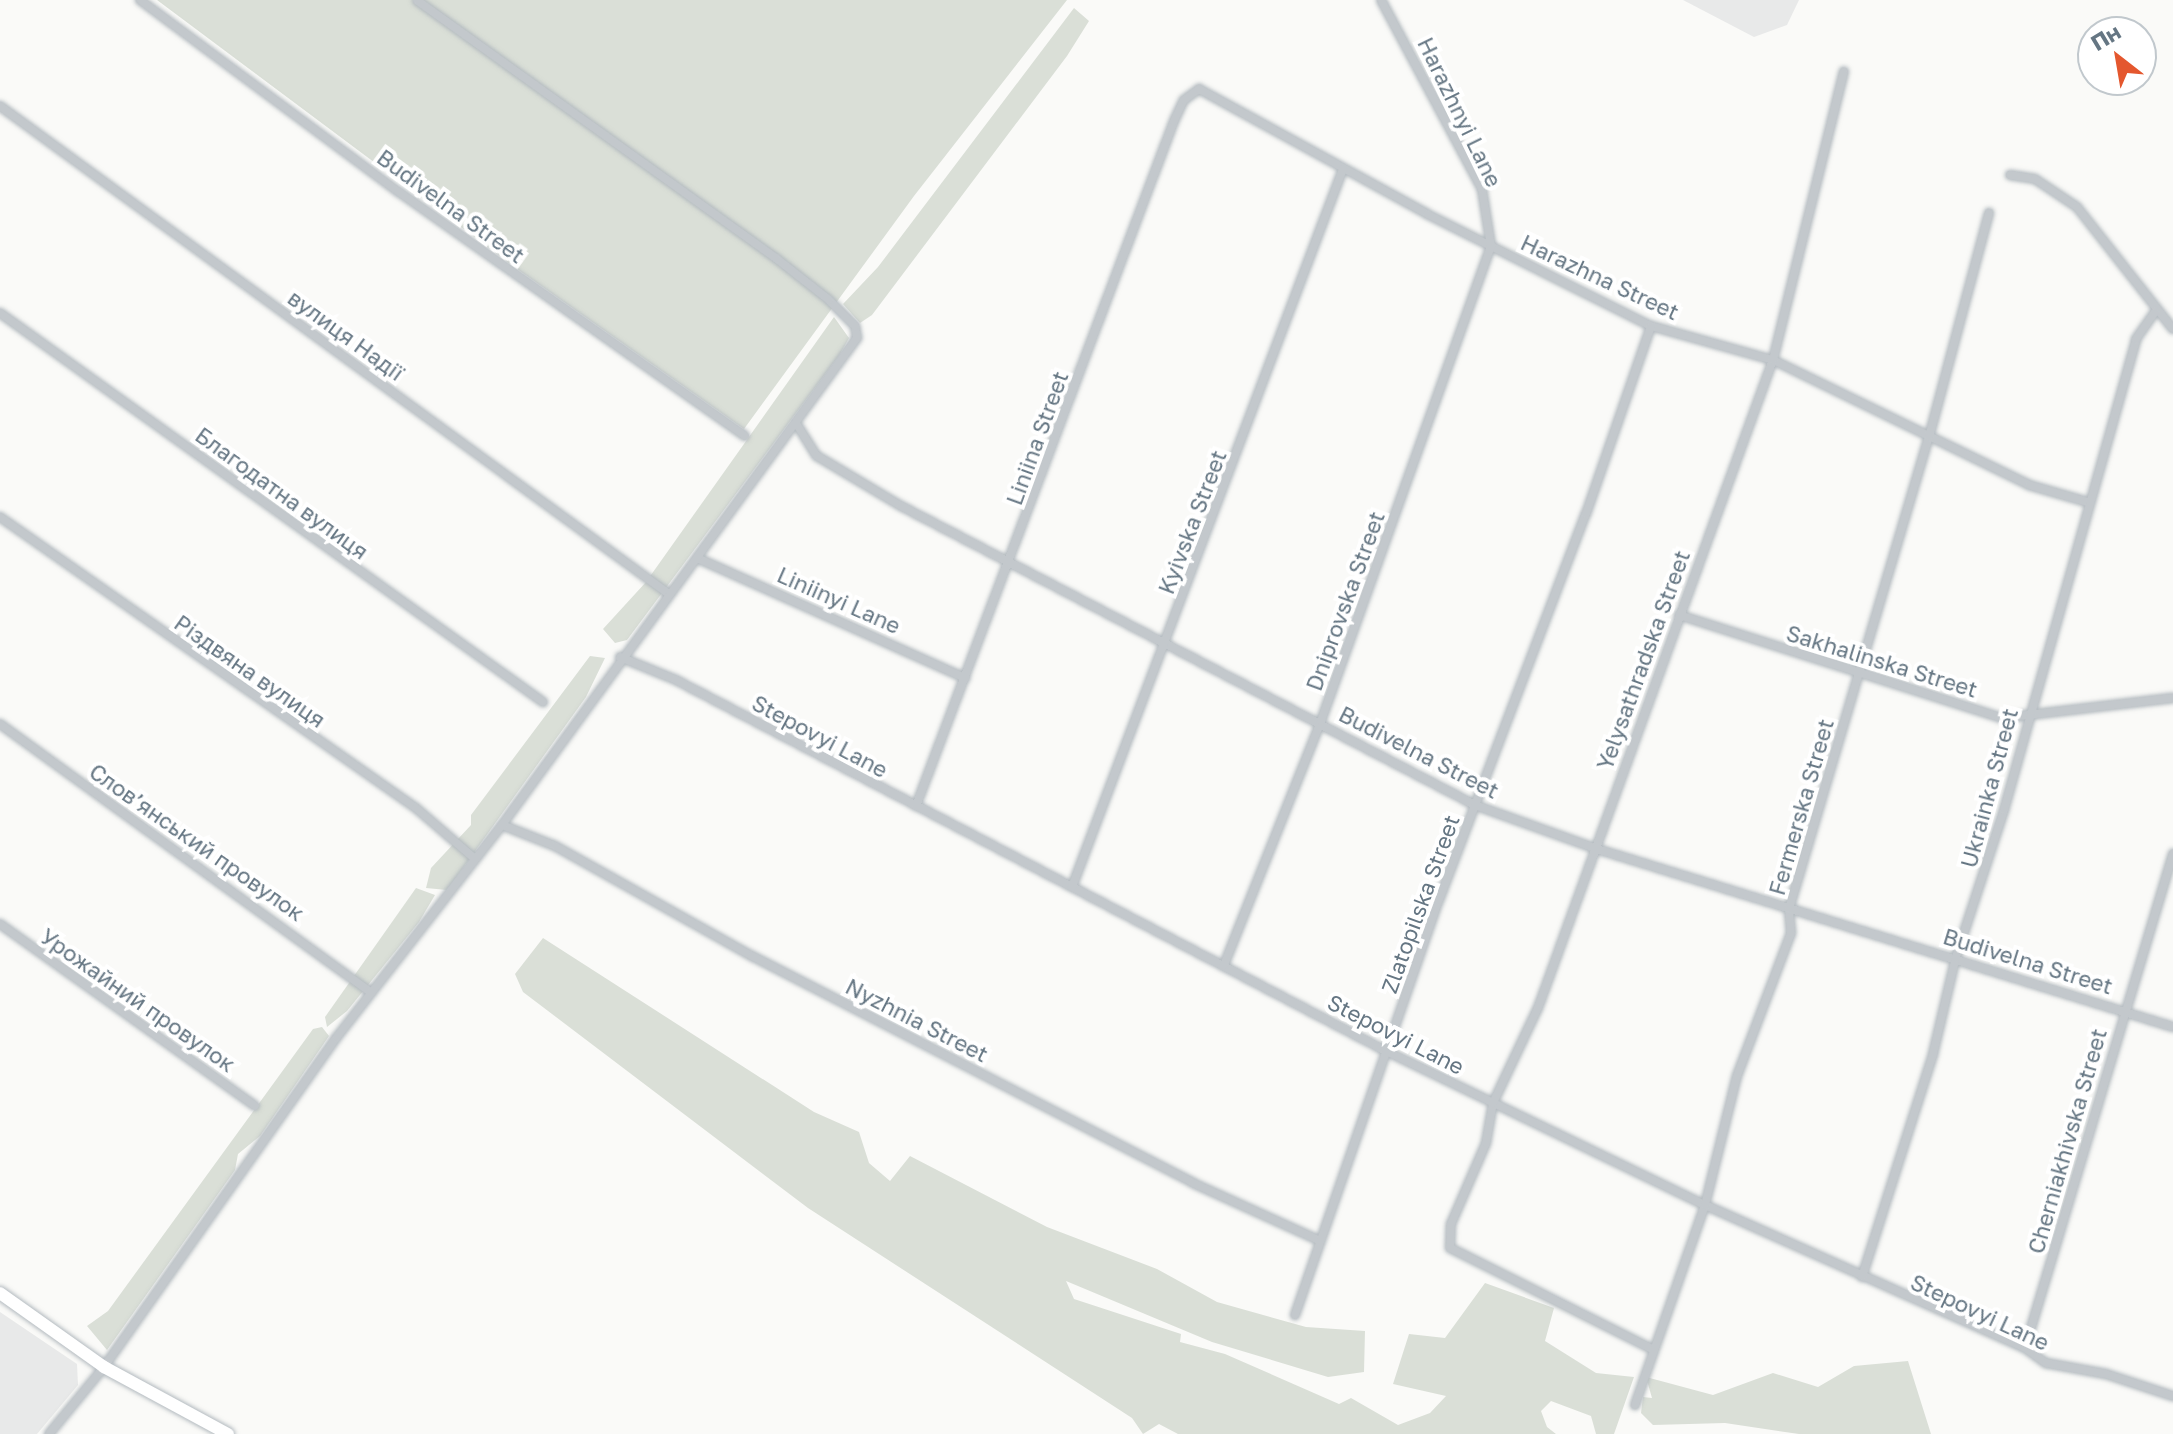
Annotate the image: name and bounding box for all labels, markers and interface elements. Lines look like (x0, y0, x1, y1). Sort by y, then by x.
north arrow (2077, 16, 2157, 96)
text: Пн (2086, 17, 2125, 56)
street label: Harazhnyi Lane (1412, 33, 1508, 191)
street label: Budivelna Street (372, 144, 530, 268)
street label: Harazhna Street (1517, 229, 1683, 325)
street label: вулиця Надії (283, 284, 409, 386)
street label: Liniina Street (1001, 368, 1073, 508)
street label: Благодатна вулиця (190, 421, 374, 565)
street label: Kyivska Street (1152, 446, 1232, 598)
street label: Dniprovska Street (1300, 508, 1390, 694)
street label: Yelysathradska Street (1591, 547, 1695, 773)
street label: Liniinyi Lane (773, 561, 905, 639)
street label: Різдвяна вулиця (170, 609, 330, 733)
street label: Sakhalinska Street (1783, 619, 1981, 703)
street label: Stepovyi Lane (748, 689, 892, 783)
street label: Budivelna Street (1335, 700, 1503, 804)
street label: Ukrainka Street (1955, 705, 2023, 871)
street label: Fermerska Street (1763, 716, 1839, 898)
street label: Словʼянський провулок (85, 758, 309, 926)
street label: Zlatopilska Street (1375, 811, 1465, 997)
street label: Урожайний провулок (36, 923, 240, 1077)
street label: Budivelna Street (1940, 923, 2116, 999)
street label: Nyzhnia Street (841, 973, 993, 1067)
street label: Stepovyi Lane (1323, 988, 1469, 1080)
street label: Cherniakhivska Street (2022, 1025, 2112, 1257)
street label: Stepovyi Lane (1907, 1268, 2053, 1356)

